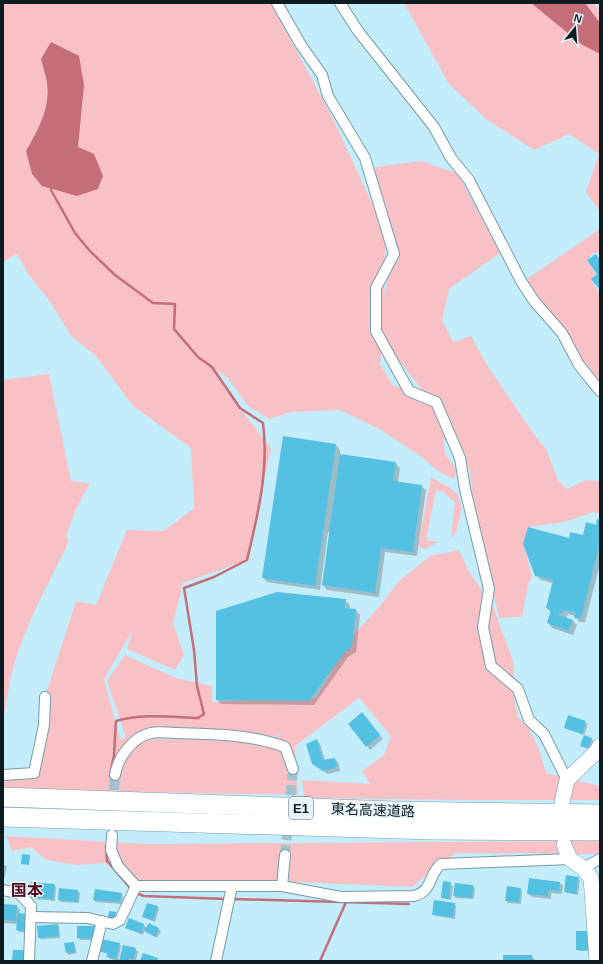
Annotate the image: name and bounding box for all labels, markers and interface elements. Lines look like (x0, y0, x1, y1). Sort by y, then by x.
north arrow (555, 8, 595, 48)
text: N (572, 12, 584, 25)
road number: E1 (289, 797, 313, 819)
street label: 東名高速道路 (331, 801, 415, 819)
district label: 国本 (11, 882, 43, 899)

